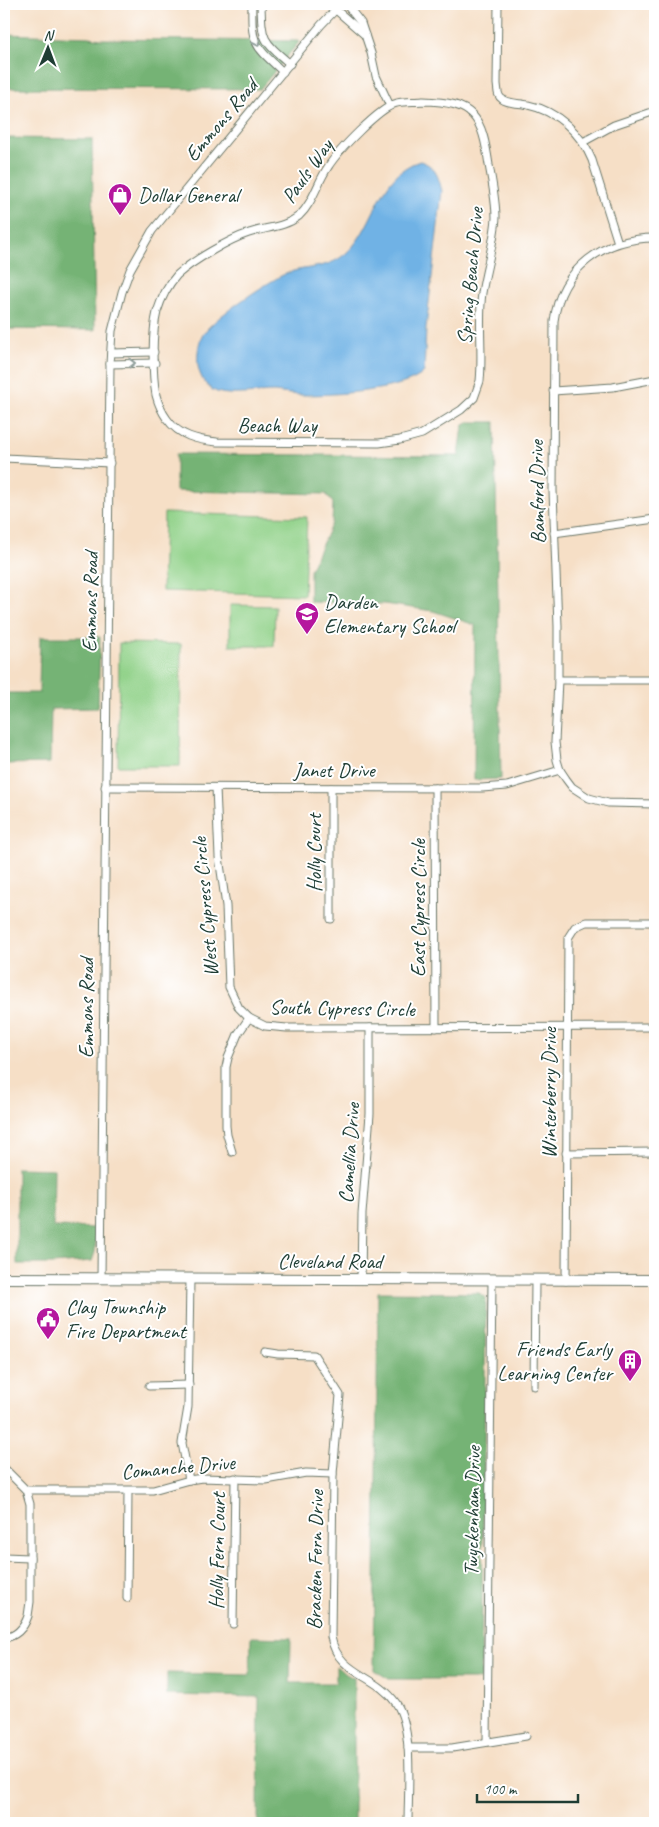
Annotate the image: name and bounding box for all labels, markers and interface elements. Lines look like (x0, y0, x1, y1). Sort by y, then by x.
north arrow (22, 22, 72, 72)
text: N (44, 27, 55, 44)
one-way arrow (250, 37, 260, 46)
street label: Emmons Road (179, 70, 266, 167)
street label: Pauls Way (276, 132, 340, 208)
shop icon: Dollar General (107, 182, 133, 216)
place label: Dollar General (138, 182, 242, 208)
street label: Spring Beach Drive (451, 205, 489, 346)
one-way arrow (129, 358, 137, 368)
street label: Beach Way (237, 412, 318, 438)
street label: Bamford Drive (523, 438, 551, 544)
street label: Emmons Road (76, 548, 104, 652)
place label: Darden Elementary School (324, 589, 459, 639)
school or university icon: Darden Elementary School (294, 601, 320, 635)
street label: Janet Drive (292, 757, 377, 783)
street label: Holly Court (301, 812, 327, 892)
street label: West Cypress Circle (186, 835, 224, 978)
street label: East Cypress Circle (405, 838, 431, 977)
street label: Emmons Road (73, 954, 99, 1058)
street label: South Cypress Circle (269, 994, 416, 1022)
street label: Winterberry Drive (536, 1026, 562, 1159)
street label: Camellia Drive (333, 1101, 366, 1204)
street label: Cleveland Road (278, 1248, 385, 1274)
place label: Clay Township Fire Department (66, 1294, 188, 1344)
public building icon: Clay Township Fire Department (35, 1306, 61, 1340)
place label: Friends Early Learning Center (497, 1336, 614, 1386)
building icon: Friends Early Learning Center (617, 1348, 643, 1382)
street label: Twyckenham Drive (458, 1444, 486, 1576)
street label: Comanche Drive (120, 1449, 237, 1485)
street label: Bracken Fern Drive (301, 1489, 329, 1630)
street label: Holly Fern Court (203, 1490, 231, 1610)
scale bar (477, 1772, 578, 1804)
text: 100 m (484, 1780, 518, 1799)

